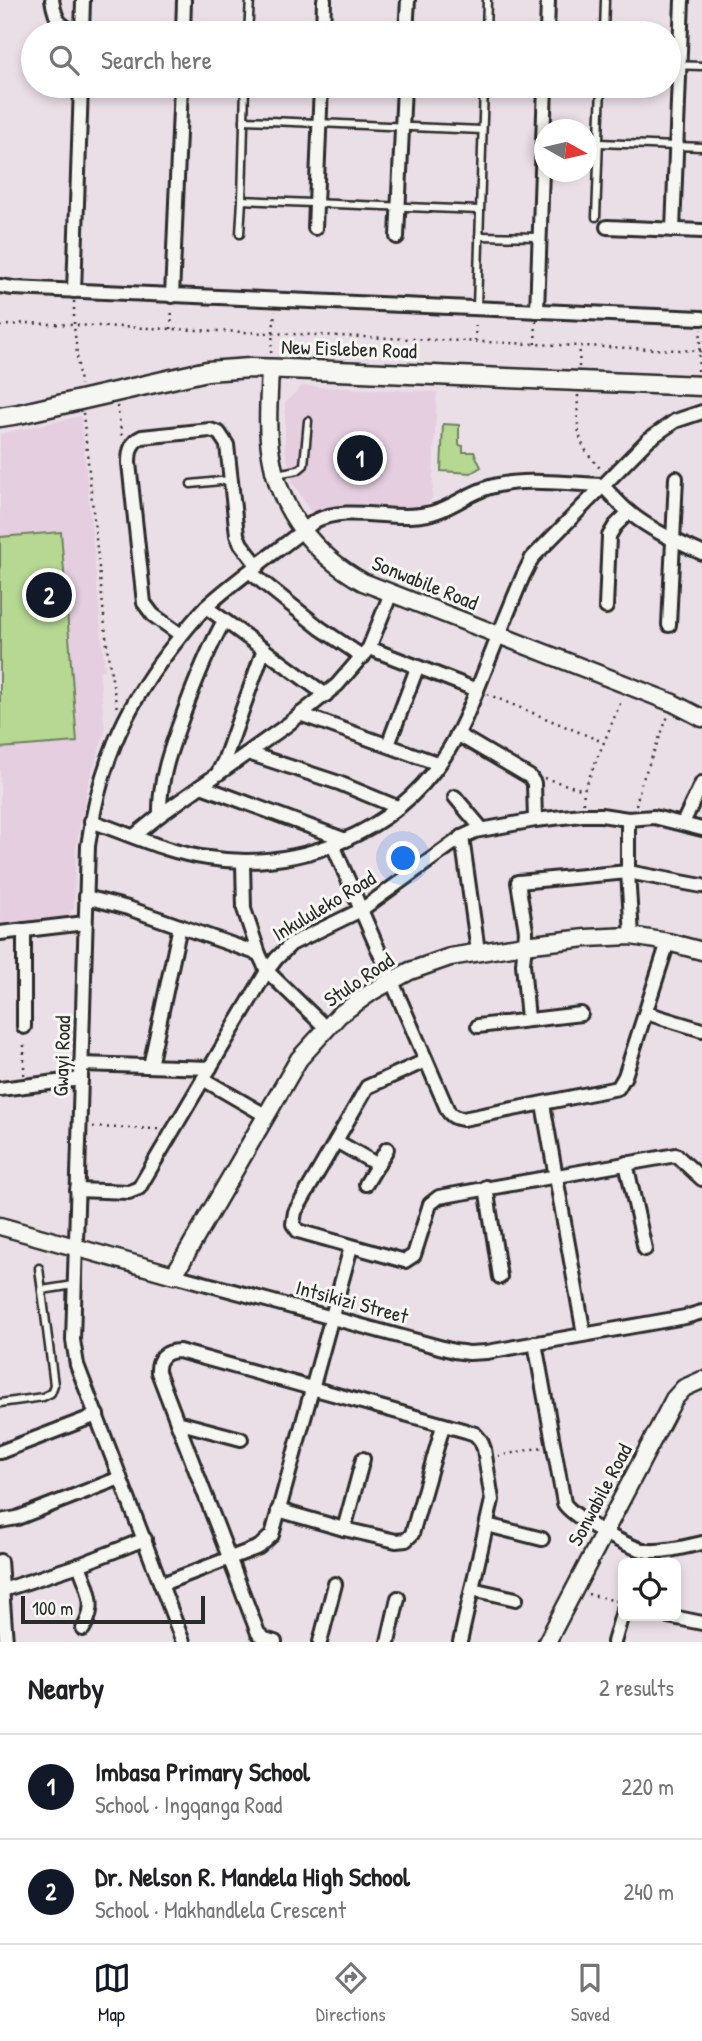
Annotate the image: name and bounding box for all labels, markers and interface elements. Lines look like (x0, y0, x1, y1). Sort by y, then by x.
search box (21, 21, 681, 98)
icon: search (45, 41, 83, 79)
text: Search here (101, 42, 212, 77)
north arrow (534, 119, 597, 182)
street label: New Eisleben Road (281, 332, 417, 365)
pin: 1 (337, 432, 383, 484)
street label: Sonwabile Road (368, 548, 483, 617)
pin: 2 (26, 569, 72, 621)
your location (386, 841, 420, 875)
street label: Inkululeko Road (267, 863, 381, 948)
street label: Stulo Road (318, 946, 399, 1014)
street label: Gwayi Road (46, 1015, 77, 1097)
street label: Intsikizi Street (293, 1273, 412, 1331)
street label: Sonwabile Road (560, 1438, 639, 1551)
map controls (618, 1558, 681, 1621)
button: locate (618, 1558, 681, 1621)
scale bar (21, 1593, 205, 1625)
text: 100 m (32, 1595, 73, 1621)
text: Nearby (28, 1668, 104, 1708)
text: 2 results (599, 1672, 674, 1703)
text: Imbasa Primary School (95, 1754, 310, 1789)
text: 1 (47, 1771, 55, 1802)
text: 220 m (621, 1771, 674, 1802)
text: School · Ingqanga Road (95, 1789, 282, 1820)
text: Dr. Nelson R. Mandela High School (95, 1859, 410, 1894)
text: 2 (46, 1876, 56, 1907)
text: 240 m (623, 1876, 674, 1907)
text: School · Makhandlela Crescent (95, 1894, 346, 1925)
tab: Map (93, 1959, 131, 2027)
tab: Directions (316, 1959, 386, 2027)
tab: Saved (571, 1959, 609, 2027)

